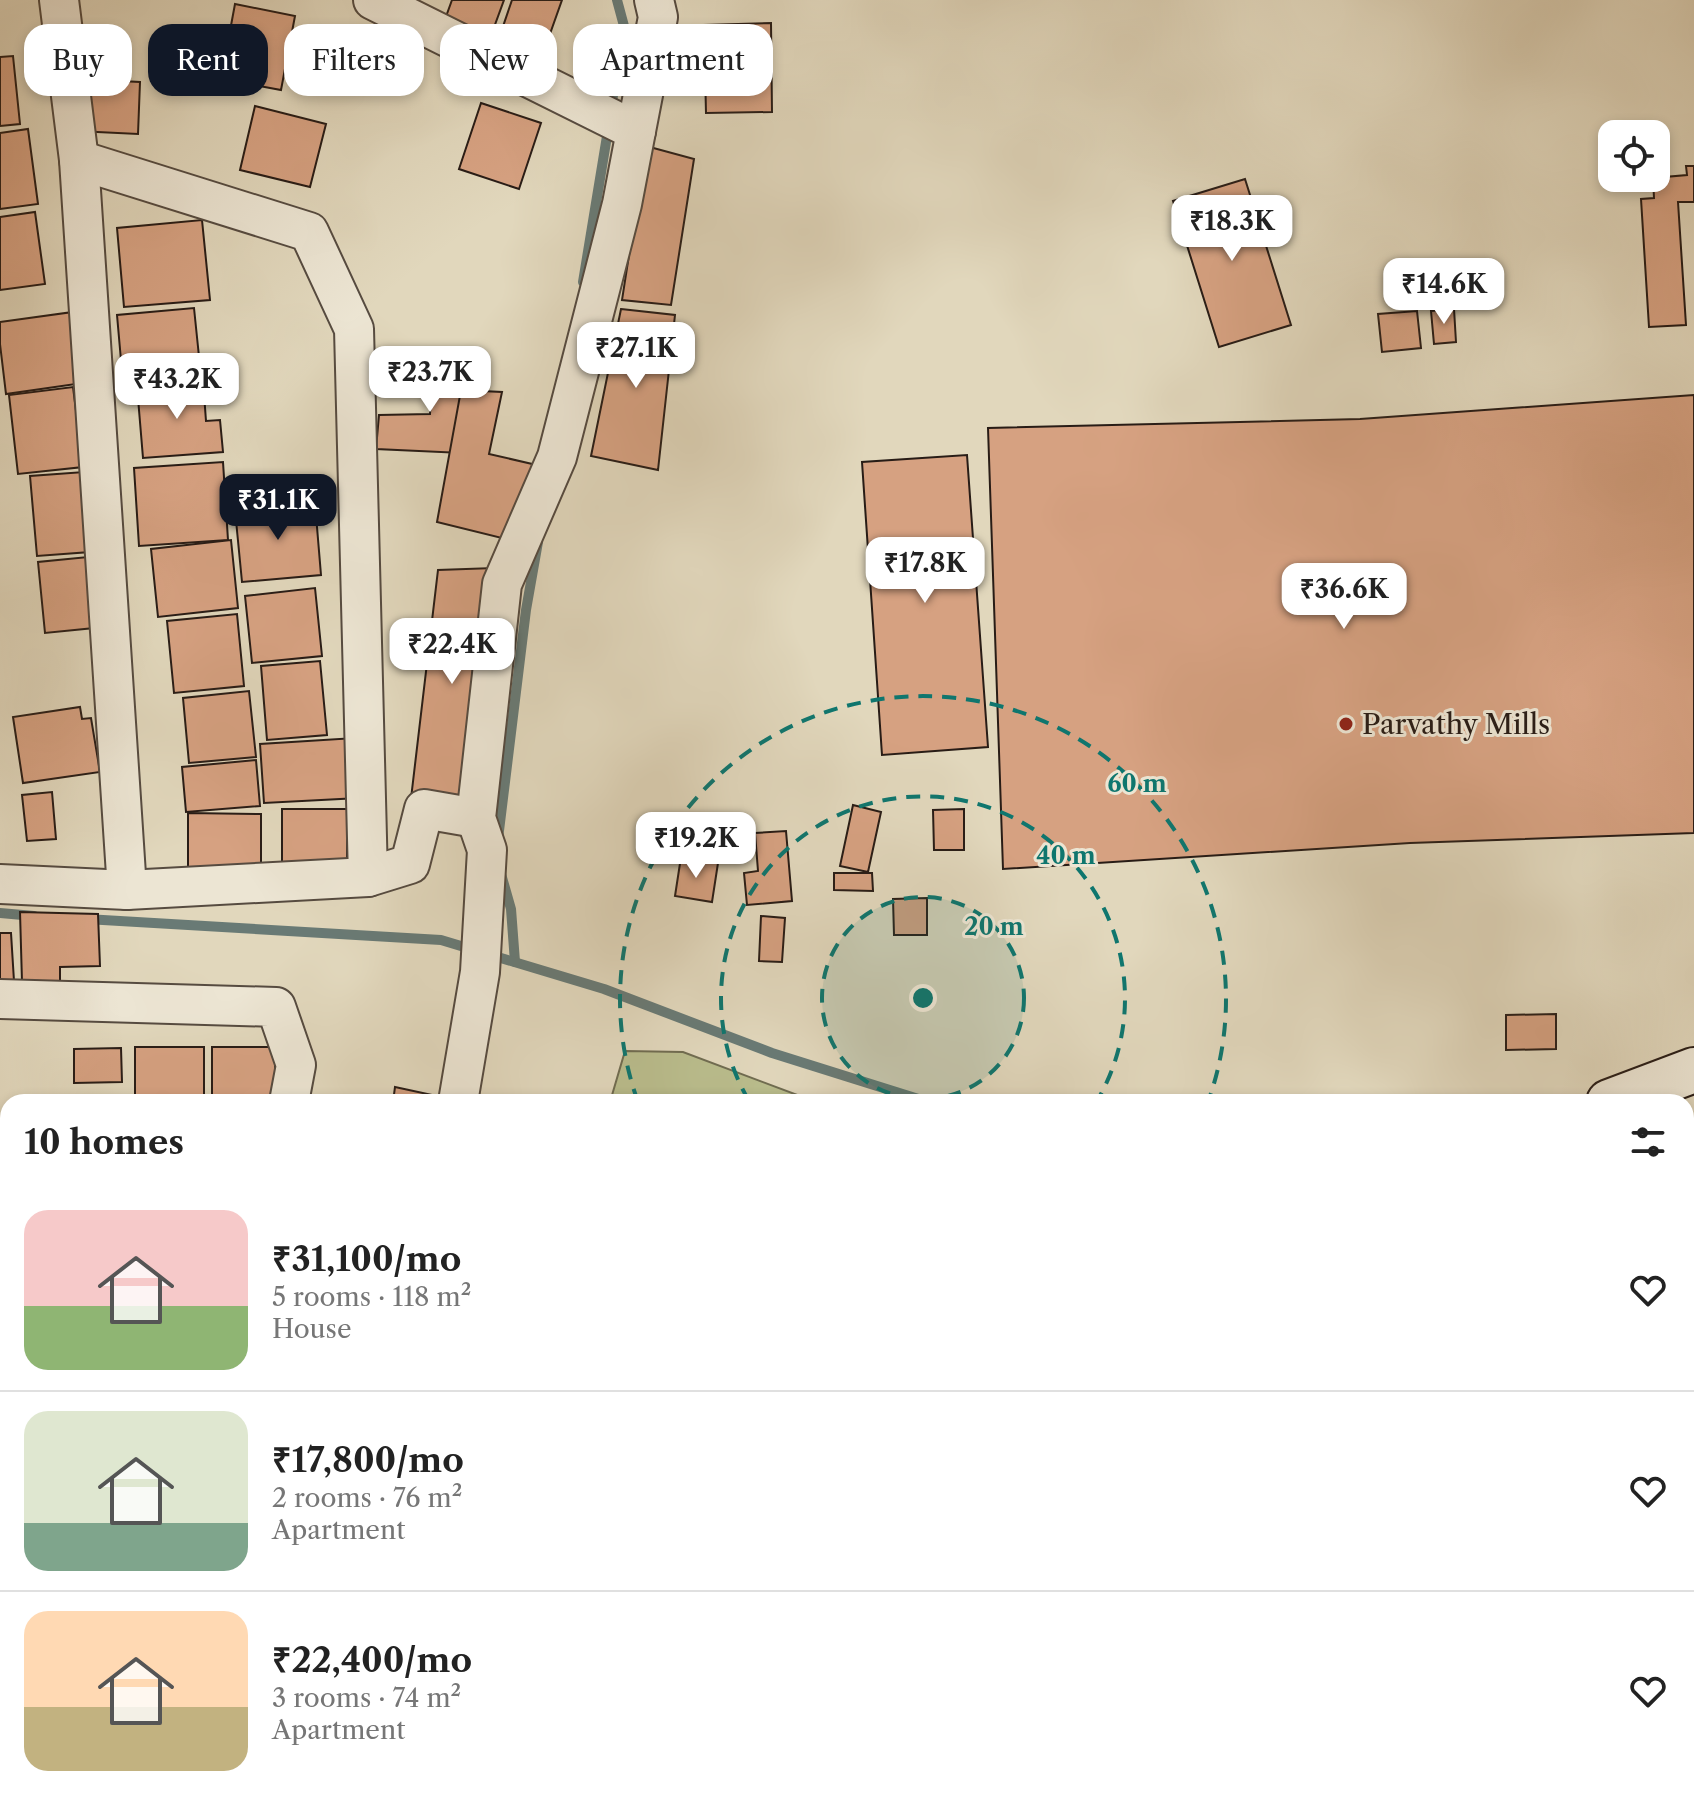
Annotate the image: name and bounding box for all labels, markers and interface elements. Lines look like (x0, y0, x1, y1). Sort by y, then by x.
chip: Buy (24, 24, 132, 96)
chip: Rent (148, 24, 268, 96)
chip: Filters (284, 24, 424, 96)
chip: New (440, 24, 557, 96)
chip: Apartment (573, 24, 773, 96)
map controls (1598, 120, 1670, 192)
button: locate (1598, 120, 1670, 192)
pin: ₹18.3K (1167, 195, 1297, 263)
text: ₹18.3K (1189, 205, 1275, 237)
pin: ₹14.6K (1379, 258, 1509, 326)
text: ₹14.6K (1401, 268, 1487, 300)
pin: ₹27.1K (571, 322, 701, 390)
text: ₹27.1K (595, 332, 677, 364)
pin: ₹23.7K (365, 346, 495, 414)
pin: ₹43.2K (112, 353, 242, 421)
text: ₹23.7K (387, 356, 473, 388)
text: ₹43.2K (133, 363, 221, 395)
pin: ₹31.1K (213, 474, 343, 542)
text: ₹31.1K (238, 484, 318, 516)
pin: ₹17.8K (860, 537, 990, 605)
text: ₹17.8K (884, 547, 966, 579)
pin: ₹36.6K (1279, 563, 1409, 631)
text: ₹36.6K (1300, 573, 1388, 605)
pin: ₹22.4K (387, 618, 517, 686)
text: ₹22.4K (408, 628, 496, 660)
place label: Parvathy Mills (1362, 707, 1550, 741)
marker: Parvathy Mills (1337, 715, 1355, 733)
text: 60 m (1107, 769, 1167, 798)
pin: ₹19.2K (631, 812, 761, 880)
text: ₹19.2K (654, 822, 738, 854)
text: 40 m (1036, 841, 1096, 870)
text: 20 m (964, 912, 1024, 941)
centre of rings (909, 984, 937, 1012)
icon: filters (1626, 1120, 1670, 1164)
text: 10 homes (24, 1121, 184, 1163)
text: ₹31,100/mo (272, 1238, 461, 1280)
icon: home (88, 1242, 184, 1338)
icon: heart (1626, 1268, 1670, 1312)
text: 5 rooms · 118 m² (272, 1281, 471, 1313)
text: House (272, 1313, 352, 1345)
text: ₹17,800/mo (272, 1439, 464, 1481)
icon: home (88, 1443, 184, 1539)
icon: heart (1626, 1469, 1670, 1513)
text: 2 rooms · 76 m² (272, 1482, 462, 1514)
text: Apartment (272, 1514, 405, 1546)
text: ₹22,400/mo (272, 1639, 472, 1681)
icon: home (88, 1643, 184, 1739)
icon: heart (1626, 1669, 1670, 1713)
text: 3 rooms · 74 m² (272, 1682, 461, 1714)
text: Apartment (272, 1714, 405, 1746)

